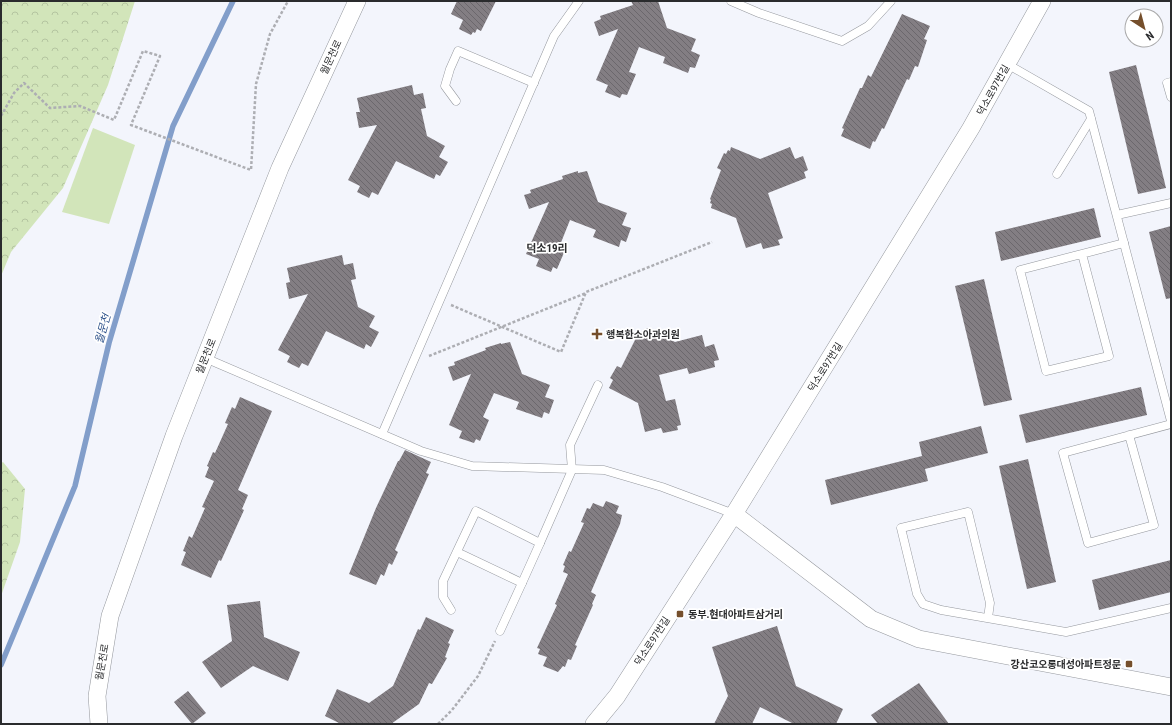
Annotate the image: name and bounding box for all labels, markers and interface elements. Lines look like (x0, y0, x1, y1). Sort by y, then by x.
north arrow (1124, 8, 1164, 48)
text: N (1143, 28, 1156, 43)
street label: 월문천로 (318, 38, 344, 76)
street label: 덕소로97번길 (975, 63, 1011, 117)
district label: 덕소19리 (526, 242, 568, 255)
water label: 월문천 (93, 311, 114, 345)
marker: 행복한소아과의원 (591, 328, 603, 340)
place label: 행복한소아과의원 (606, 329, 680, 340)
street label: 월문천로 (194, 337, 218, 375)
street label: 덕소로97번길 (806, 340, 844, 394)
place label: 동부.현대아파트삼거리 (688, 608, 783, 620)
marker: 동부.현대아파트삼거리 (675, 609, 685, 619)
street label: 덕소로97번길 (632, 615, 672, 667)
street label: 월문천로 (93, 643, 111, 681)
place label: 강산코오롱대성아파트정문 (1011, 659, 1121, 670)
marker: 강산코오롱대성아파트정문 (1124, 659, 1134, 669)

